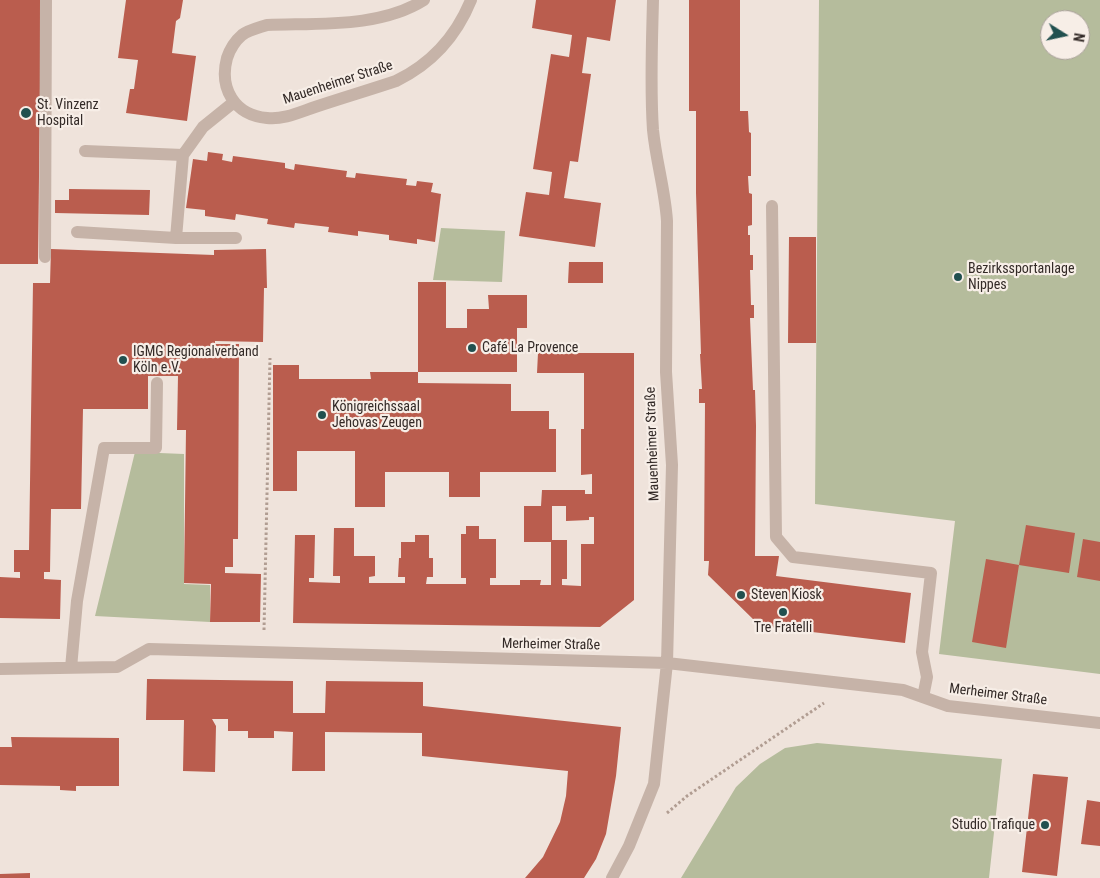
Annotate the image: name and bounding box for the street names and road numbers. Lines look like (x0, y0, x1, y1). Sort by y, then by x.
street label: Mauenheimer Straße (281, 57, 395, 109)
street label: Mauenheimer Straße (643, 387, 663, 501)
street label: Merheimer Straße (502, 636, 600, 654)
street label: Merheimer Straße (948, 681, 1048, 709)

